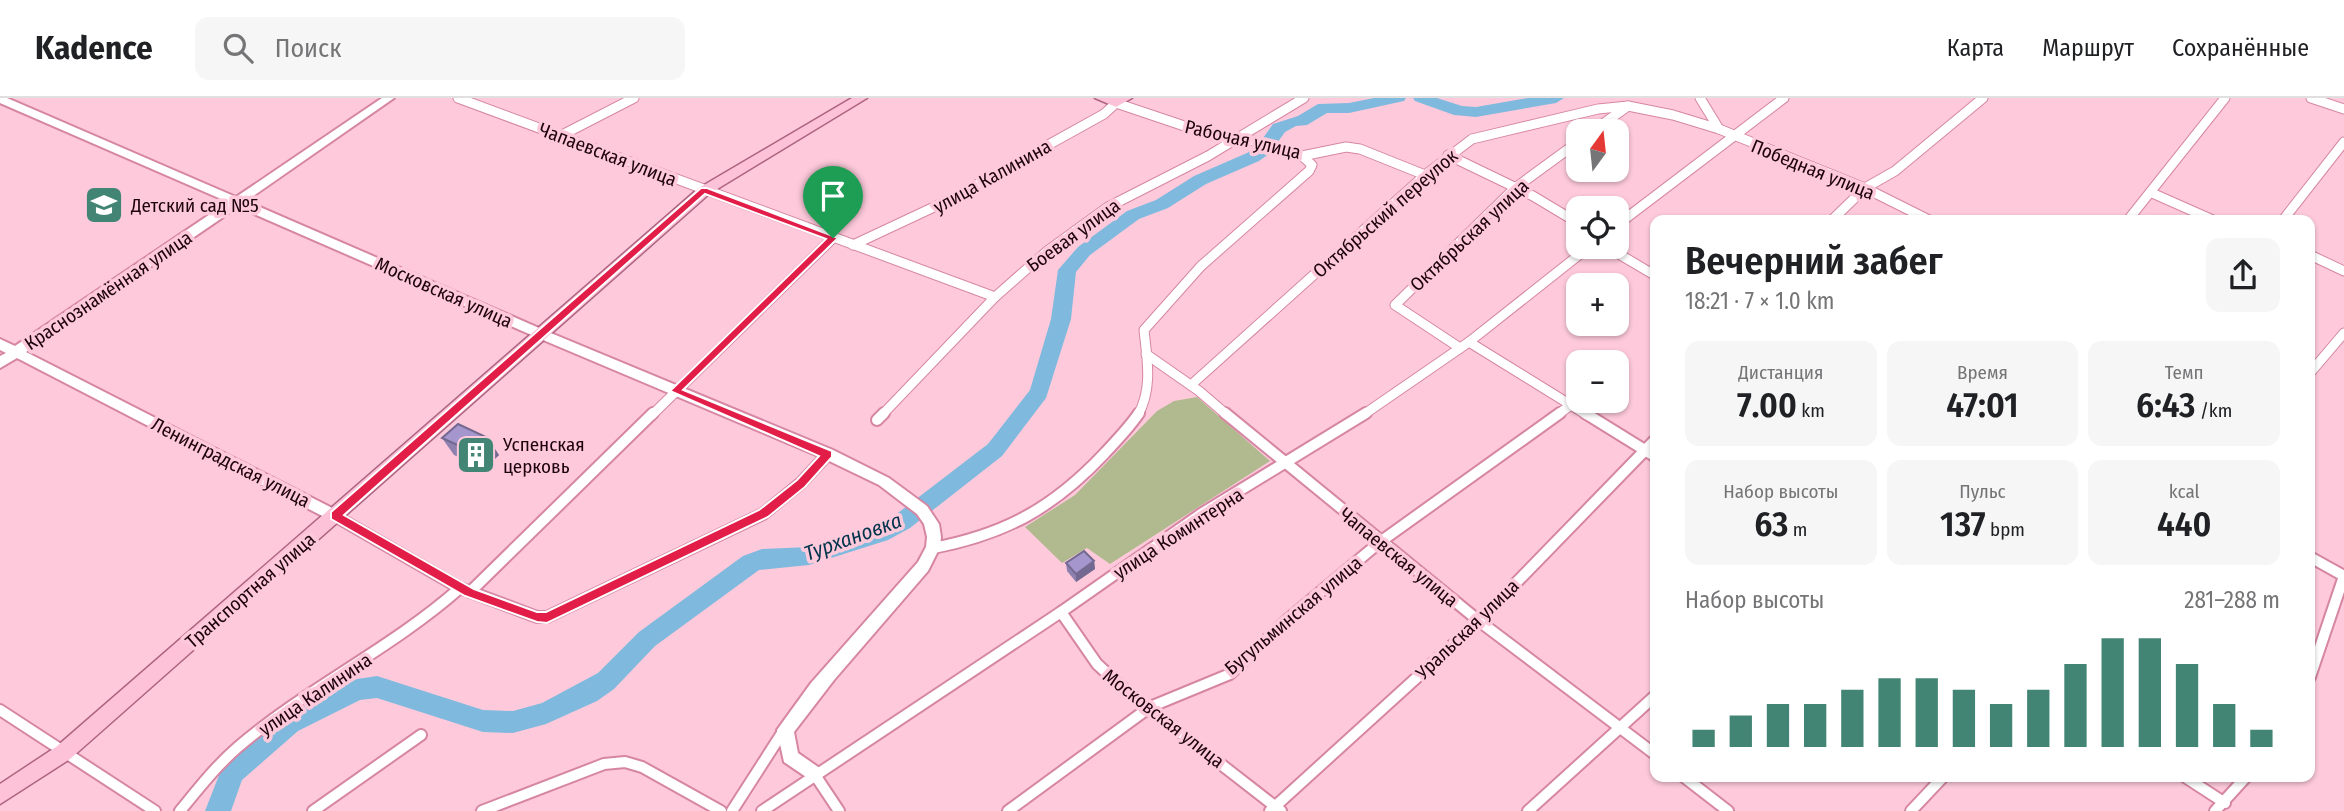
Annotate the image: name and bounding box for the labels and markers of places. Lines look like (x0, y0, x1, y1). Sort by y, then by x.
pin (803, 166, 863, 238)
school or university icon: Детский сад №5 (83, 184, 125, 226)
place label: Детский сад №5 (130, 194, 259, 217)
place label: Успенская церковь (502, 433, 585, 478)
building icon: Успенская церковь (455, 434, 497, 476)

